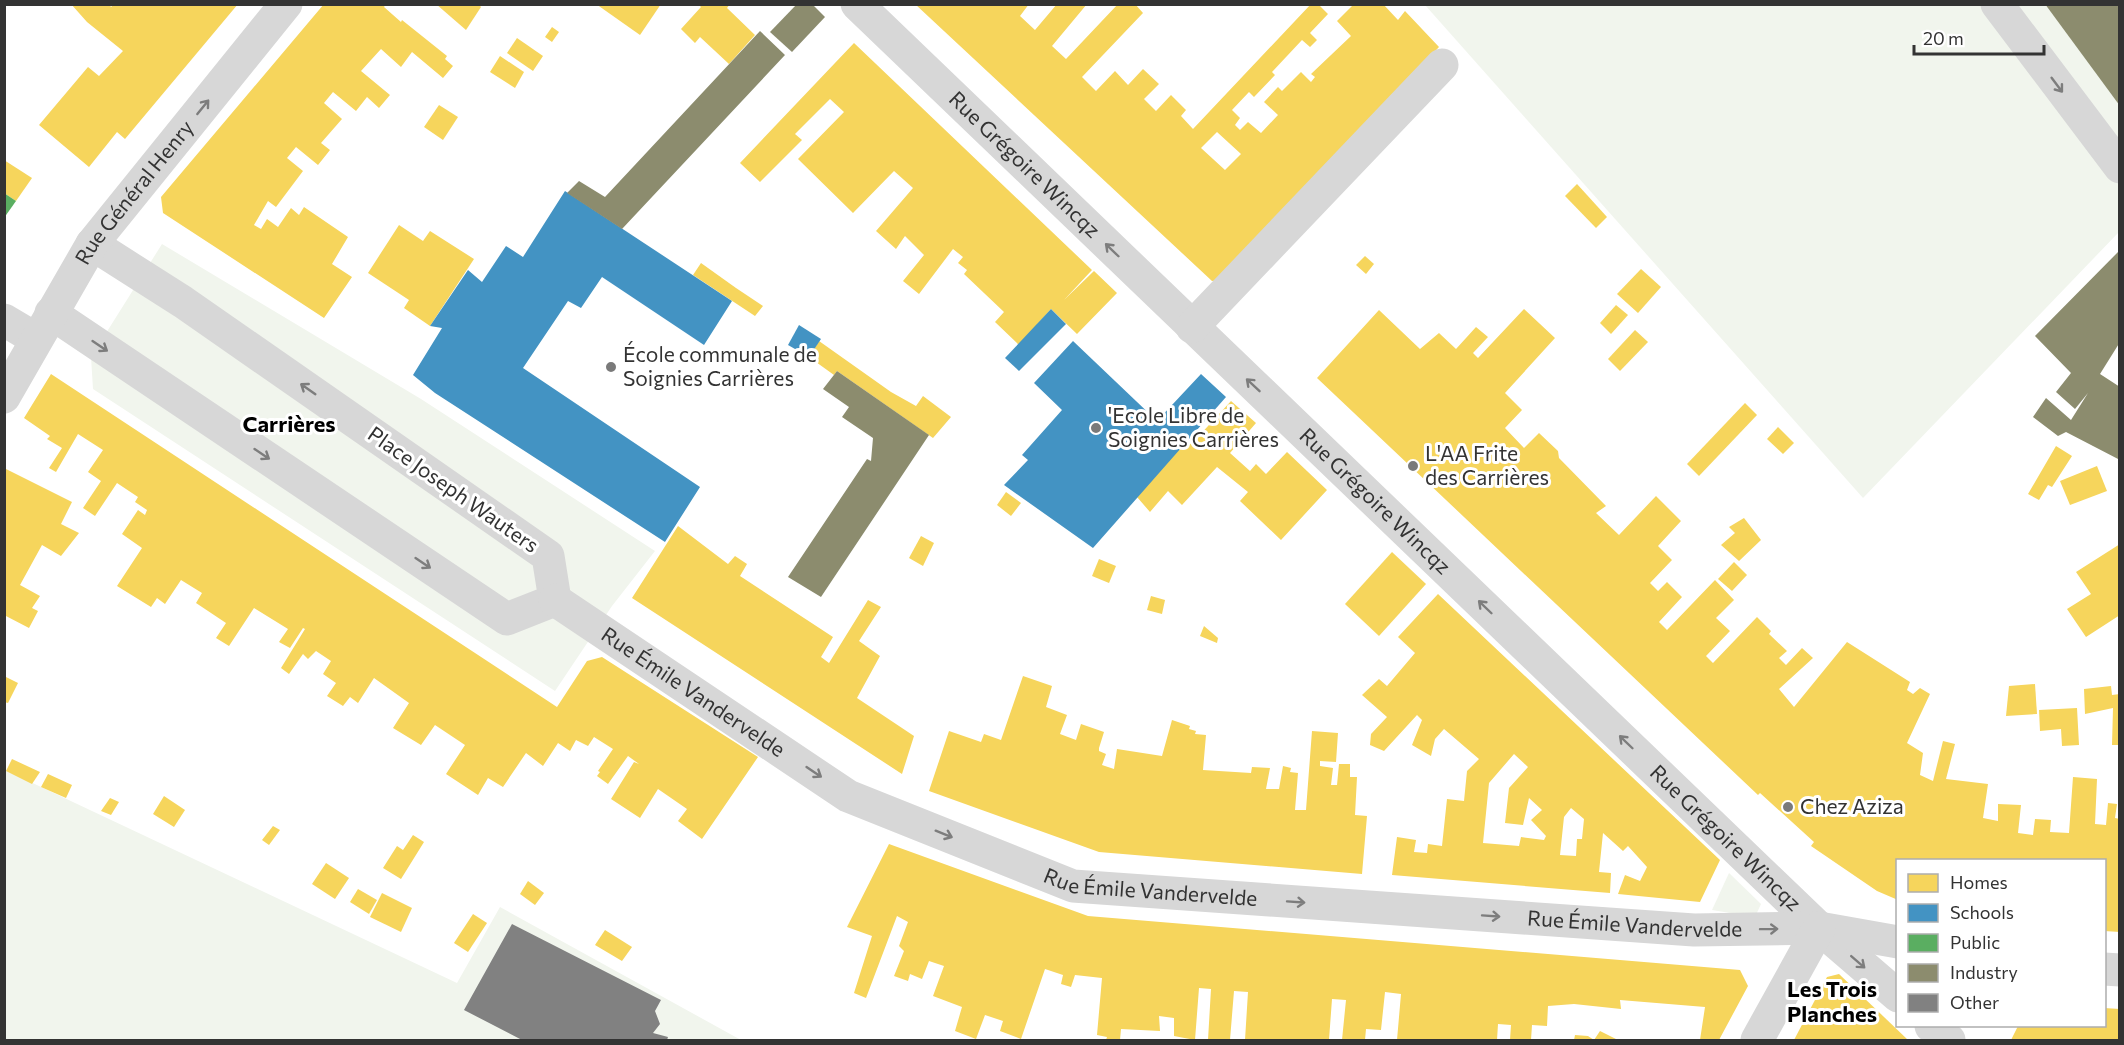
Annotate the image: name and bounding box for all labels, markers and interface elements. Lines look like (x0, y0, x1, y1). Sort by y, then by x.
scale bar (1914, 18, 2044, 56)
text: 20 m (1923, 27, 1964, 49)
one-way arrow (2051, 76, 2064, 92)
street label: Rue Grégoire Wincqz (945, 85, 1106, 242)
one-way arrow (197, 99, 210, 115)
street label: Rue Général Henry (69, 115, 198, 269)
one-way arrow (1104, 243, 1119, 257)
one-way arrow (91, 340, 107, 352)
place label: École communale de Soignies Carrières (623, 341, 817, 390)
marker: École communale de Soignies Carrières (604, 360, 618, 374)
one-way arrow (1245, 378, 1260, 392)
one-way arrow (301, 383, 317, 395)
place label: 'Ecole Libre de Soignies Carrières (1108, 402, 1279, 451)
district label: Carrières (242, 410, 336, 437)
street label: Place Joseph Wauters (364, 420, 544, 557)
marker: 'Ecole Libre de Soignies Carrières (1089, 421, 1103, 435)
street label: Rue Grégoire Wincqz (1295, 422, 1457, 578)
place label: L'AA Frite des Carrières (1425, 440, 1549, 489)
one-way arrow (253, 448, 270, 461)
marker: L'AA Frite des Carrières (1406, 459, 1420, 473)
one-way arrow (415, 557, 431, 569)
one-way arrow (1477, 599, 1492, 614)
street label: Rue Émile Vandervelde (597, 621, 790, 761)
one-way arrow (1618, 734, 1633, 749)
street label: Rue Grégoire Wincqz (1646, 759, 1807, 915)
one-way arrow (805, 766, 822, 779)
place label: Chez Aziza (1800, 793, 1904, 818)
marker: Chez Aziza (1781, 800, 1795, 814)
one-way arrow (934, 829, 953, 840)
legend (1896, 859, 2106, 1027)
street label: Rue Émile Vandervelde (1041, 862, 1258, 910)
text: Homes (1950, 871, 2008, 893)
one-way arrow (1286, 896, 1306, 907)
text: Schools (1950, 901, 2014, 923)
street label: Rue Émile Vandervelde (1527, 904, 1743, 941)
one-way arrow (1480, 910, 1500, 921)
one-way arrow (1759, 923, 1779, 935)
text: Public (1950, 931, 2000, 953)
one-way arrow (1850, 955, 1865, 969)
text: Industry (1950, 961, 2018, 983)
district label: Les Trois Planches (1787, 975, 1877, 1027)
text: Other (1950, 991, 1999, 1013)

